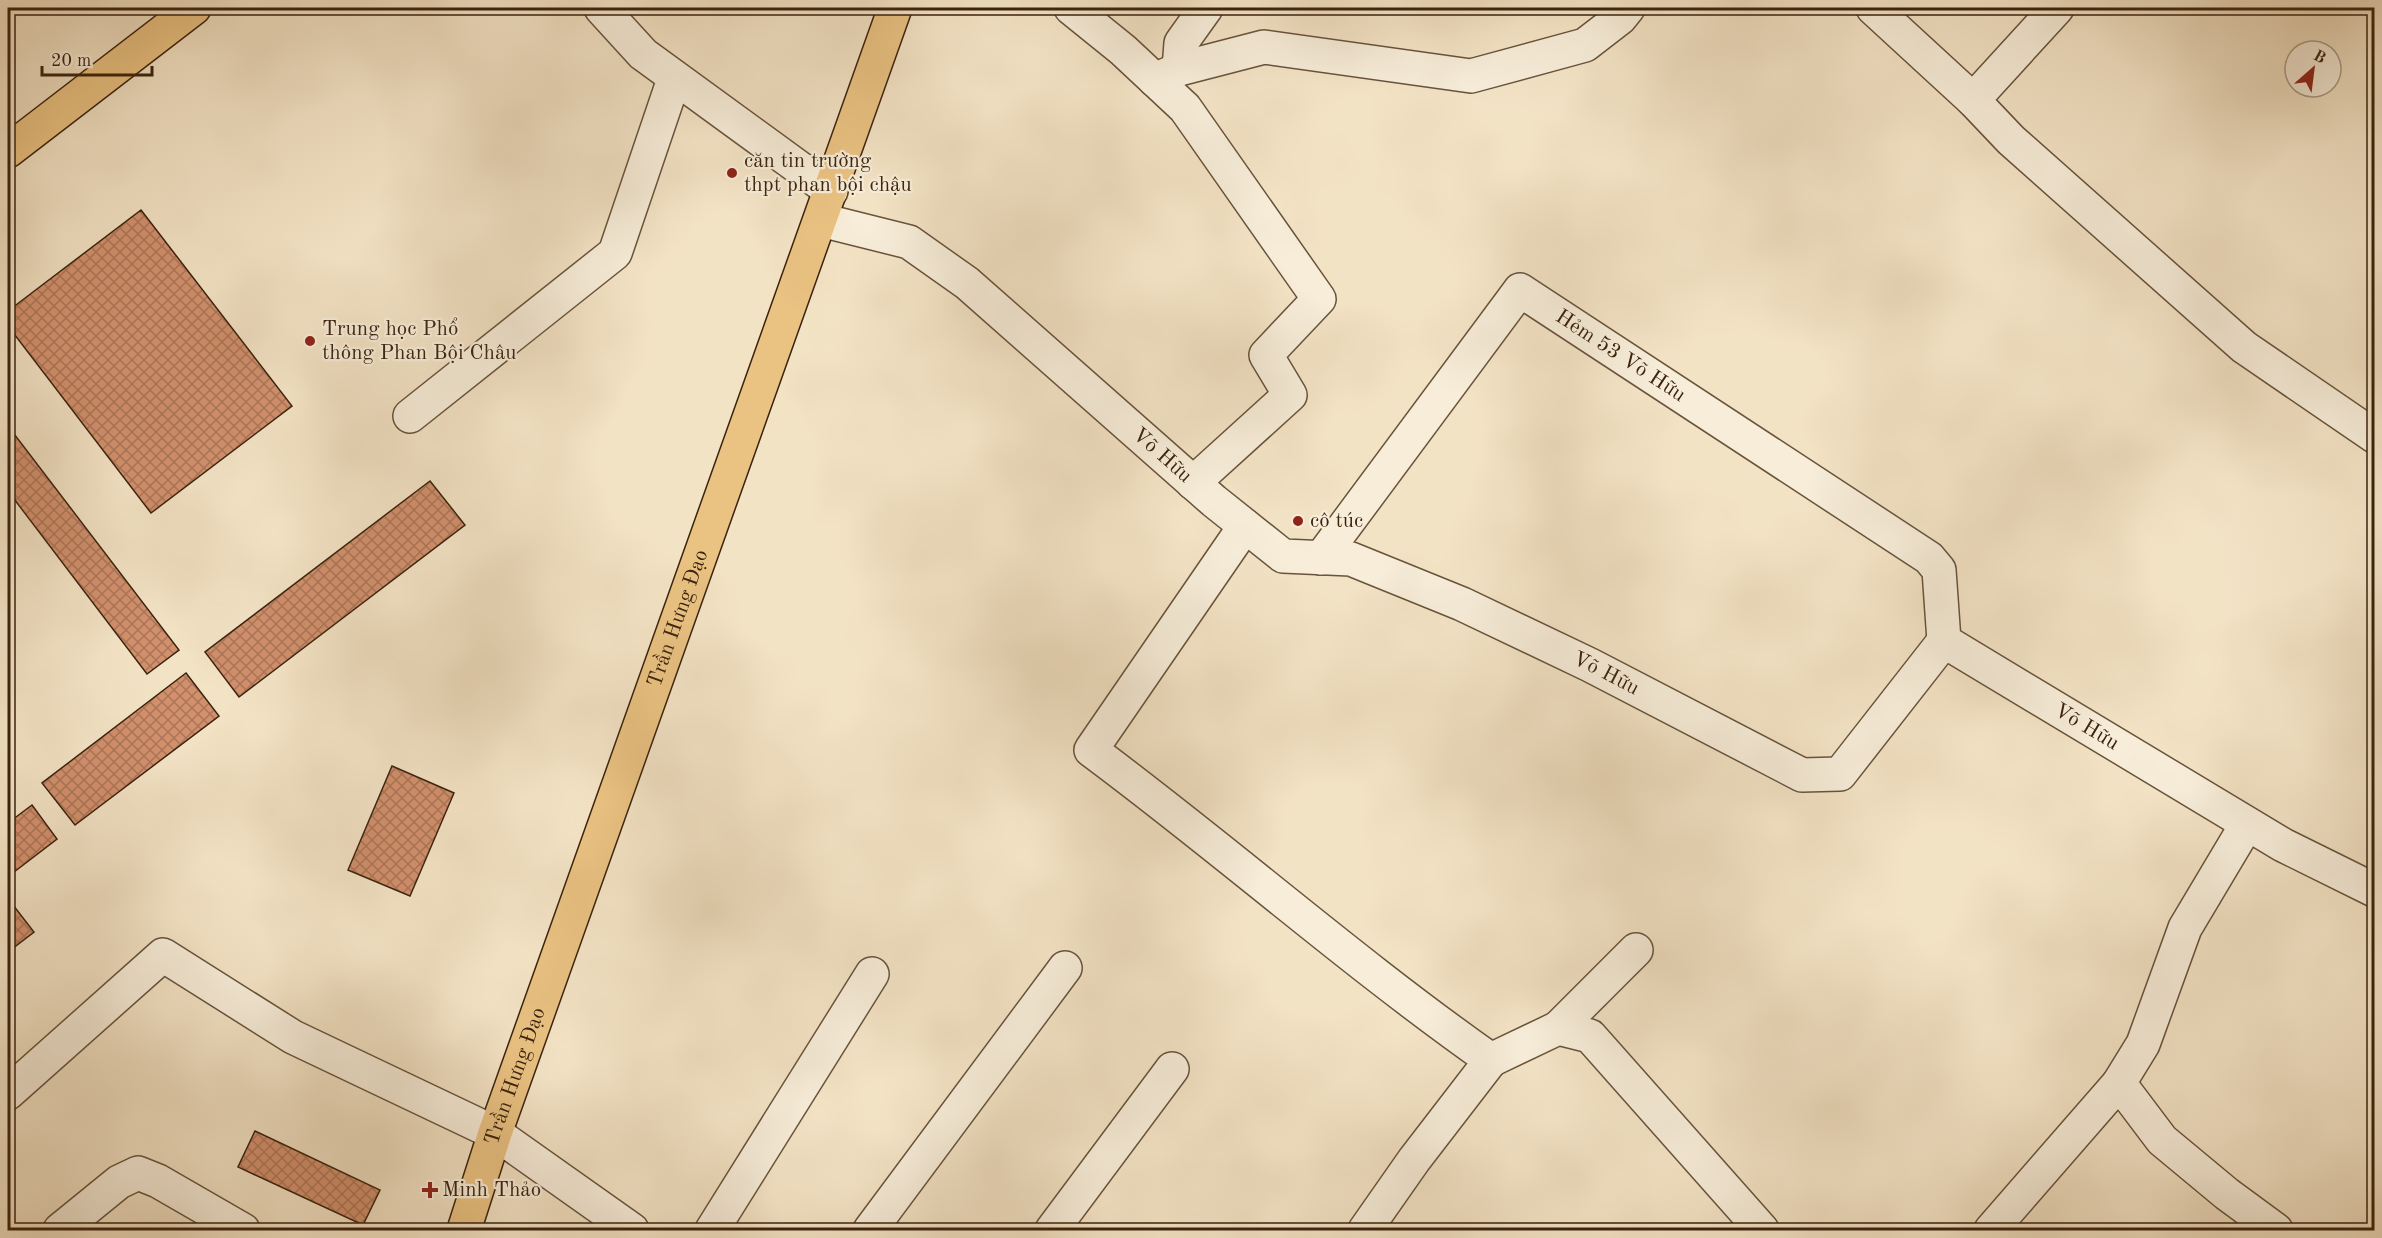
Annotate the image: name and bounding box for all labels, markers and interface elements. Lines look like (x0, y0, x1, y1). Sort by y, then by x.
scale bar (42, 39, 152, 77)
north arrow (2283, 39, 2343, 99)
text: B (2310, 48, 2328, 67)
text: 20 m (51, 52, 91, 70)
place label: căn tin trường thpt phan bội chậu (744, 151, 912, 196)
marker: căn tin trường thpt phan bội chậu (725, 166, 739, 180)
street label: Hẻm 53 Võ Hữu (1552, 306, 1689, 406)
place label: Trung học Phổ thông Phan Bội Châu (322, 317, 517, 364)
marker: Trung học Phổ thông Phan Bội Châu (303, 334, 317, 348)
street label: Võ Hữu (1128, 424, 1196, 487)
place label: cô túc (1310, 511, 1363, 532)
marker: cô túc (1291, 514, 1305, 528)
street label: Trần Hưng Đạo (644, 547, 712, 690)
street label: Võ Hữu (1569, 648, 1643, 699)
street label: Võ Hữu (2050, 699, 2123, 754)
street label: Trần Hưng Đạo (481, 1005, 549, 1148)
place label: Minh Thảo (442, 1180, 541, 1201)
marker: Minh Thảo (423, 1183, 437, 1197)

